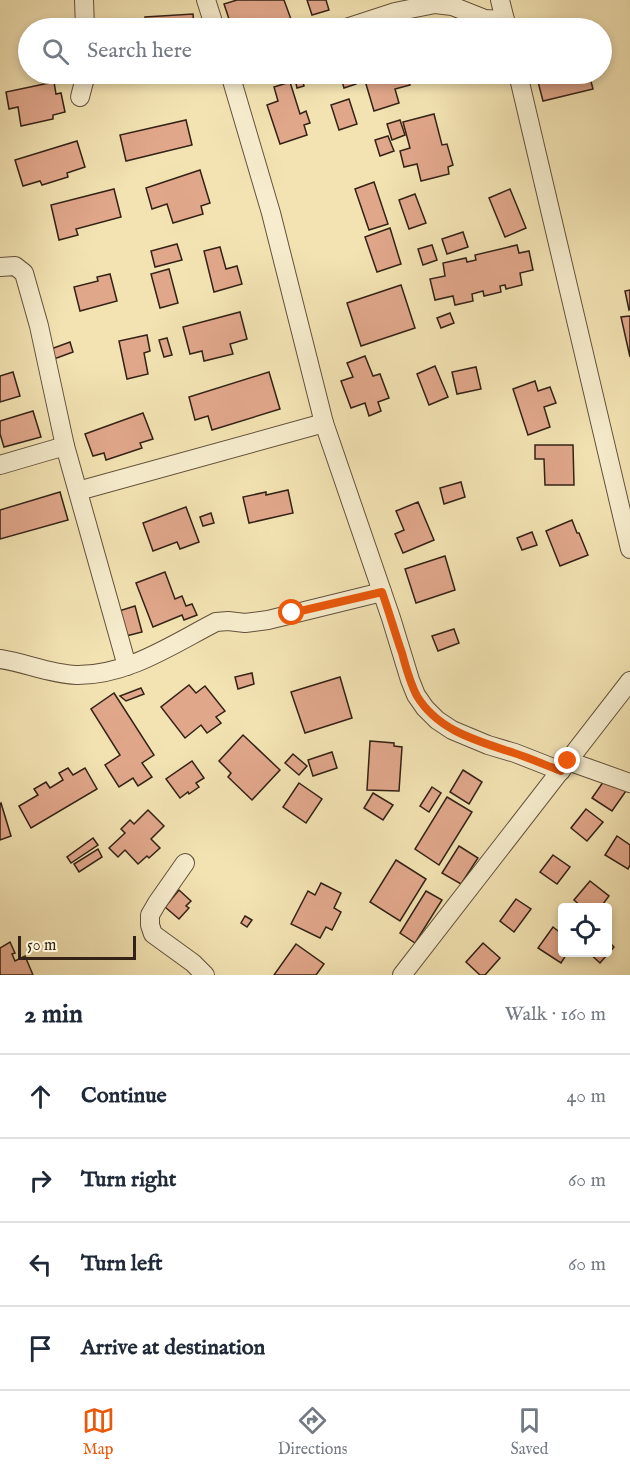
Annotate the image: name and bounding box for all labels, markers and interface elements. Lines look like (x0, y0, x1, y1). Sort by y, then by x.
search box (18, 18, 612, 84)
icon: search (39, 35, 72, 68)
text: Search here (87, 37, 192, 65)
route start (278, 599, 304, 625)
route end (554, 747, 580, 773)
map controls (558, 903, 612, 957)
button: locate (558, 903, 612, 957)
scale bar (18, 933, 136, 960)
text: 50 m (27, 936, 56, 956)
text: 2 min (24, 998, 83, 1031)
text: Walk · 160 m (505, 1002, 606, 1027)
icon: ahead (24, 1080, 57, 1113)
text: Continue (81, 1082, 167, 1110)
text: 40 m (567, 1084, 606, 1109)
icon: right (24, 1164, 57, 1197)
text: Turn right (81, 1166, 176, 1194)
text: 60 m (568, 1168, 606, 1193)
icon: left (24, 1248, 57, 1281)
text: Turn left (81, 1250, 163, 1278)
text: 60 m (568, 1252, 606, 1277)
icon: arrive (24, 1332, 57, 1365)
text: Arrive at destination (81, 1334, 265, 1362)
tab: Map (82, 1404, 115, 1460)
tab: Directions (278, 1404, 347, 1460)
tab: Saved (511, 1404, 548, 1460)

